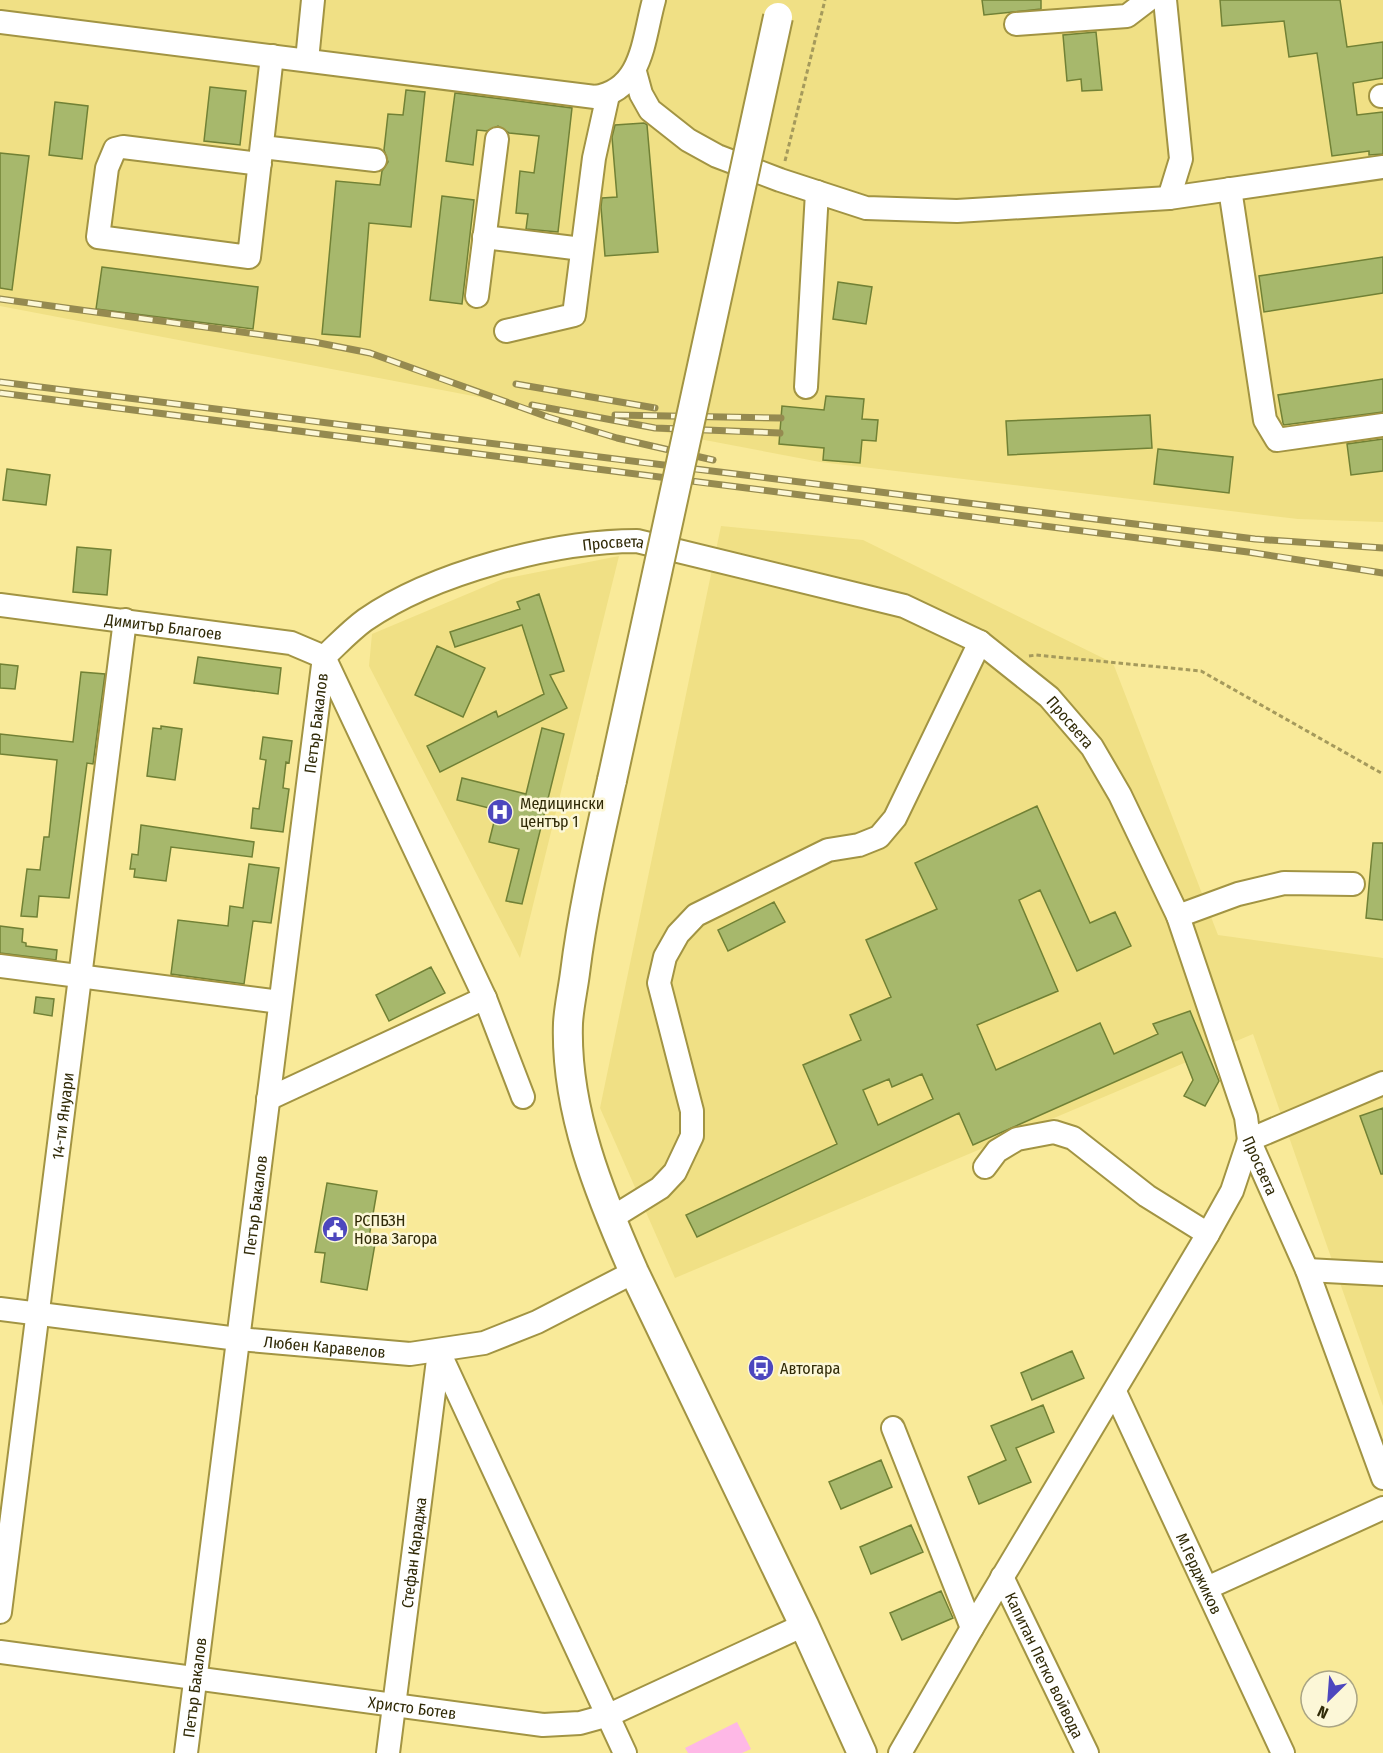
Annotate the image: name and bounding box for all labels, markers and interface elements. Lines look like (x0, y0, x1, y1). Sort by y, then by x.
street label: Просвета (581, 531, 647, 554)
street label: Димитър Благоев (103, 609, 223, 643)
street label: Петър Бакалов (300, 672, 331, 774)
street label: Просвета (1043, 692, 1098, 752)
place label: Медицински център 1 (520, 794, 604, 831)
hospital icon: Медицински център 1 (485, 797, 515, 827)
street label: 14-ти Януари (48, 1071, 77, 1161)
street label: Просвета (1239, 1133, 1282, 1198)
street label: Петър Бакалов (239, 1154, 271, 1257)
place label: РСПБЗН Нова Загора (354, 1211, 438, 1248)
public building icon: РСПБЗН Нова Загора (320, 1214, 350, 1244)
street label: Любен Каравелов (263, 1332, 387, 1361)
bus stop icon: Автогара (746, 1353, 776, 1383)
place label: Автогара (780, 1359, 840, 1378)
street label: Стефан Караджа (397, 1496, 430, 1609)
street label: М.Герджиков (1172, 1530, 1226, 1617)
street label: Капитан Петко войвода (1001, 1589, 1088, 1742)
street label: Петър Бакалов (179, 1636, 210, 1739)
north arrow (1299, 1669, 1359, 1729)
street label: Христо Ботев (367, 1692, 457, 1723)
text: N (1315, 1702, 1331, 1723)

